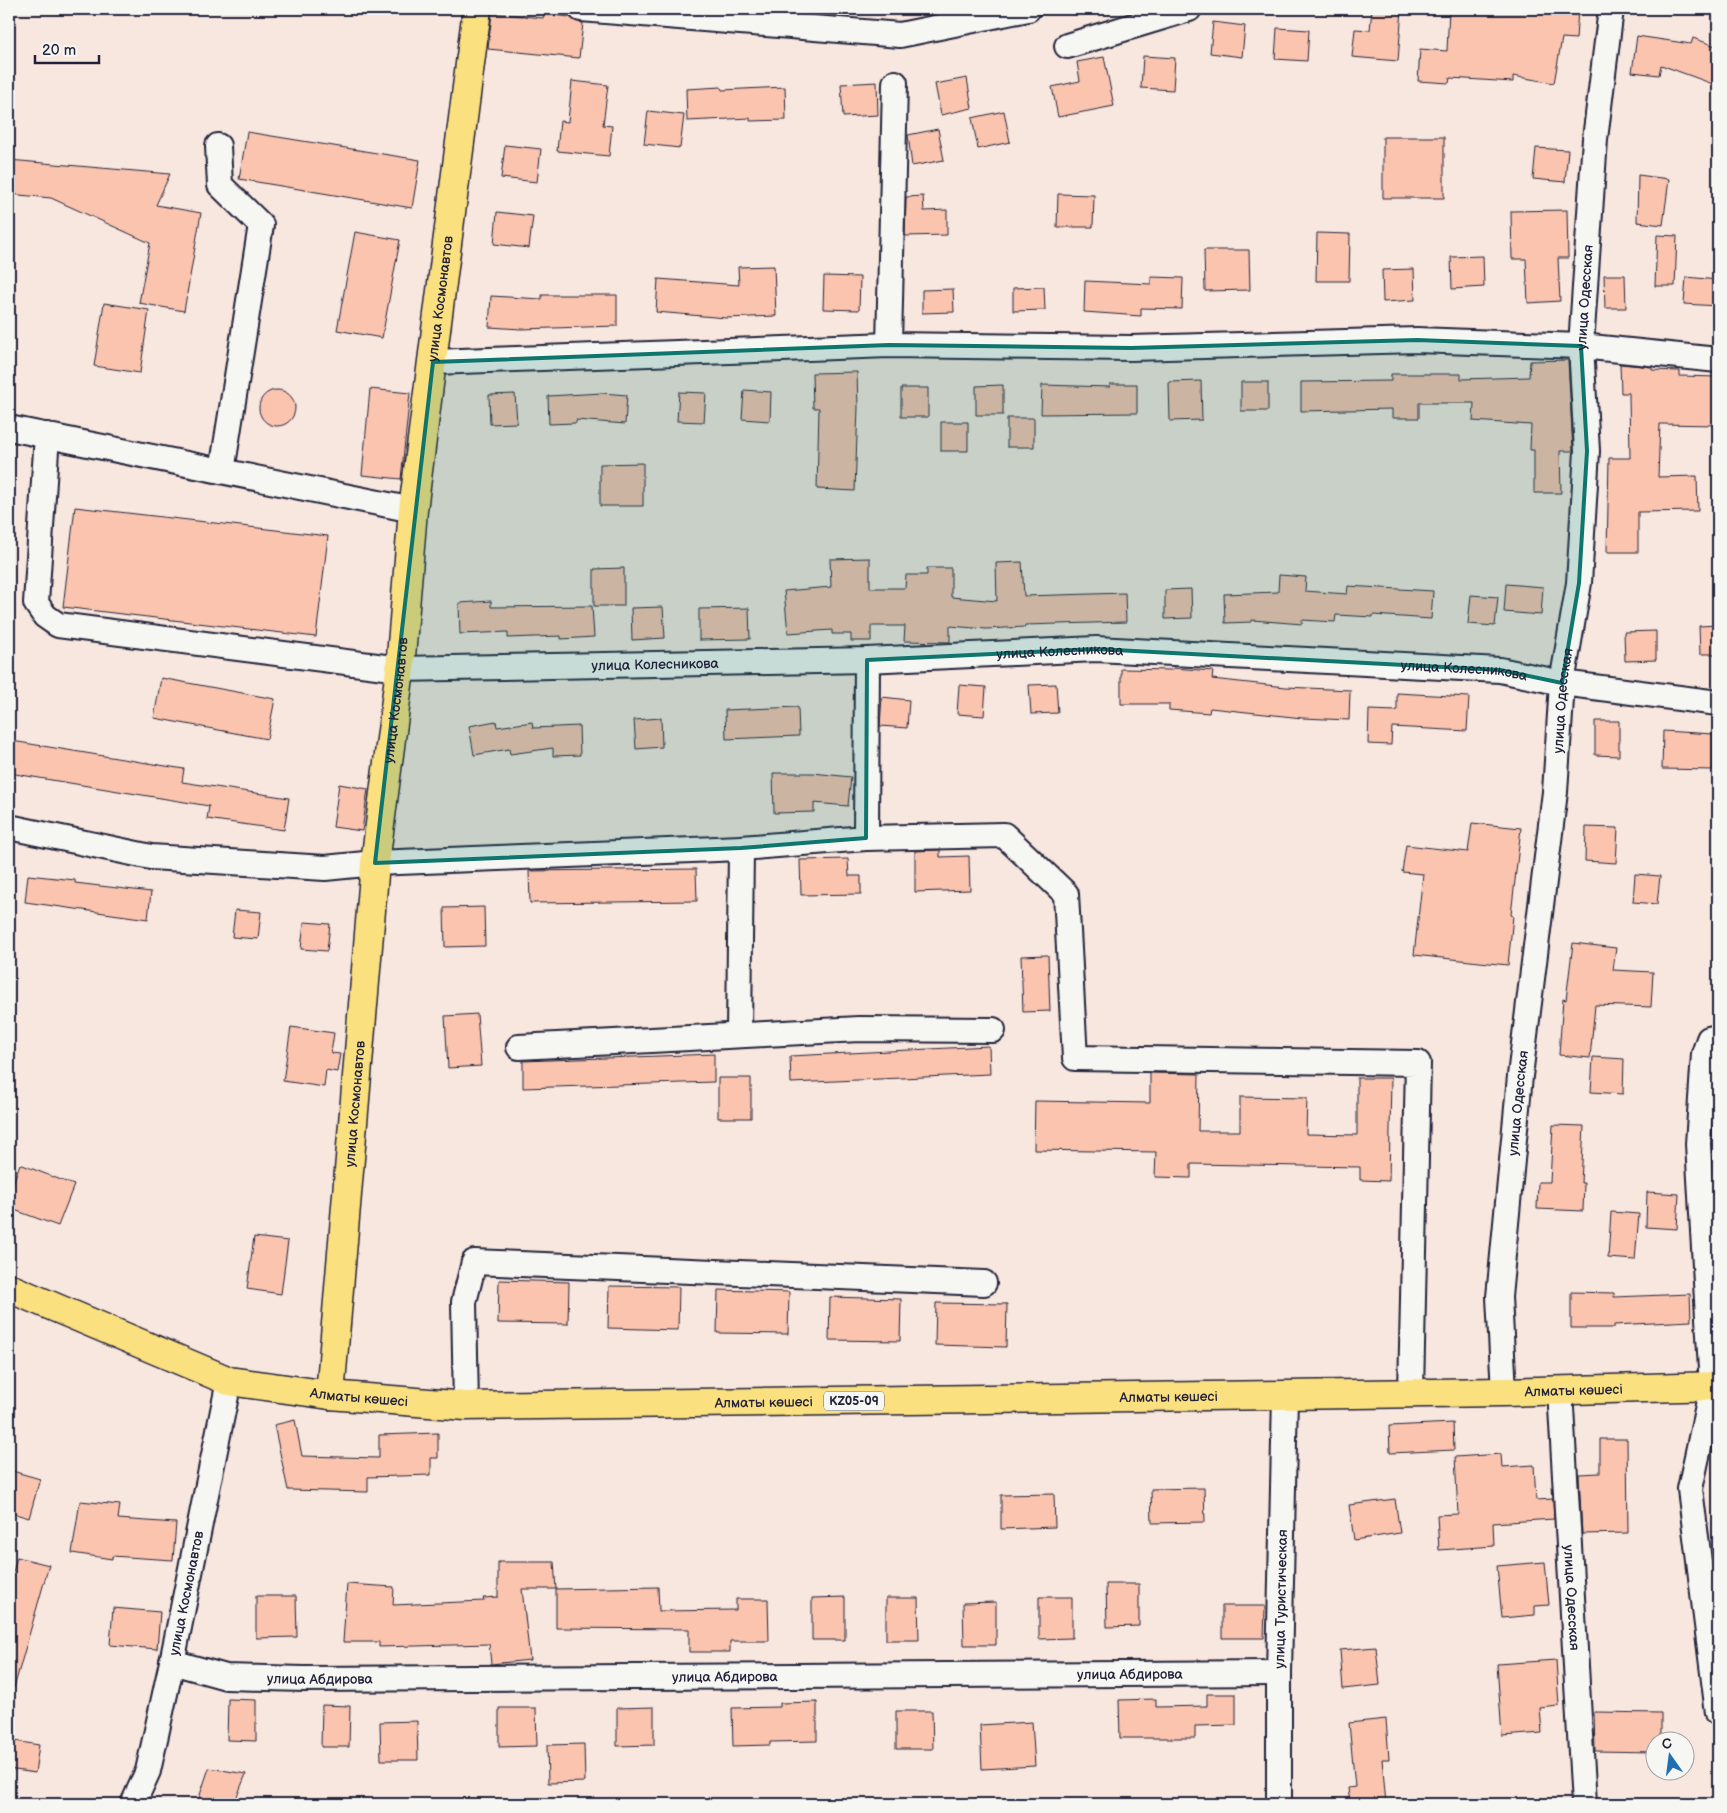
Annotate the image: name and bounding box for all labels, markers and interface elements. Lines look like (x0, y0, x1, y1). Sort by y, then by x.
scale bar (35, 32, 99, 64)
text: 20 m (42, 41, 76, 60)
street label: улица Космонавтов (424, 234, 457, 363)
street label: улица Одесская (1573, 244, 1597, 351)
street label: улица Космонавтов (380, 636, 412, 764)
street label: улица Колесникова (996, 641, 1125, 663)
street label: улица Одесская (1549, 646, 1577, 754)
street label: улица Колесникова (591, 655, 720, 674)
street label: улица Колесникова (1400, 657, 1530, 685)
street label: улица Космонавтов (341, 1040, 369, 1168)
street label: улица Одесская (1504, 1049, 1532, 1157)
street label: Алматы көшесі (1523, 1381, 1623, 1400)
street label: Алматы көшесі (308, 1384, 409, 1410)
street label: Алматы көшесі (1118, 1388, 1218, 1406)
road number: KZ05-09 (824, 1392, 884, 1410)
street label: Алматы көшесі (713, 1393, 813, 1412)
street label: улица Космонавтов (166, 1529, 207, 1657)
street label: улица Туристическая (1271, 1529, 1291, 1669)
street label: улица Одесская (1560, 1544, 1583, 1651)
street label: улица Абдирова (1077, 1666, 1184, 1683)
street label: улица Абдирова (672, 1668, 779, 1686)
street label: улица Абдирова (267, 1670, 374, 1688)
north arrow (1644, 1730, 1694, 1780)
text: С (1660, 1734, 1674, 1753)

